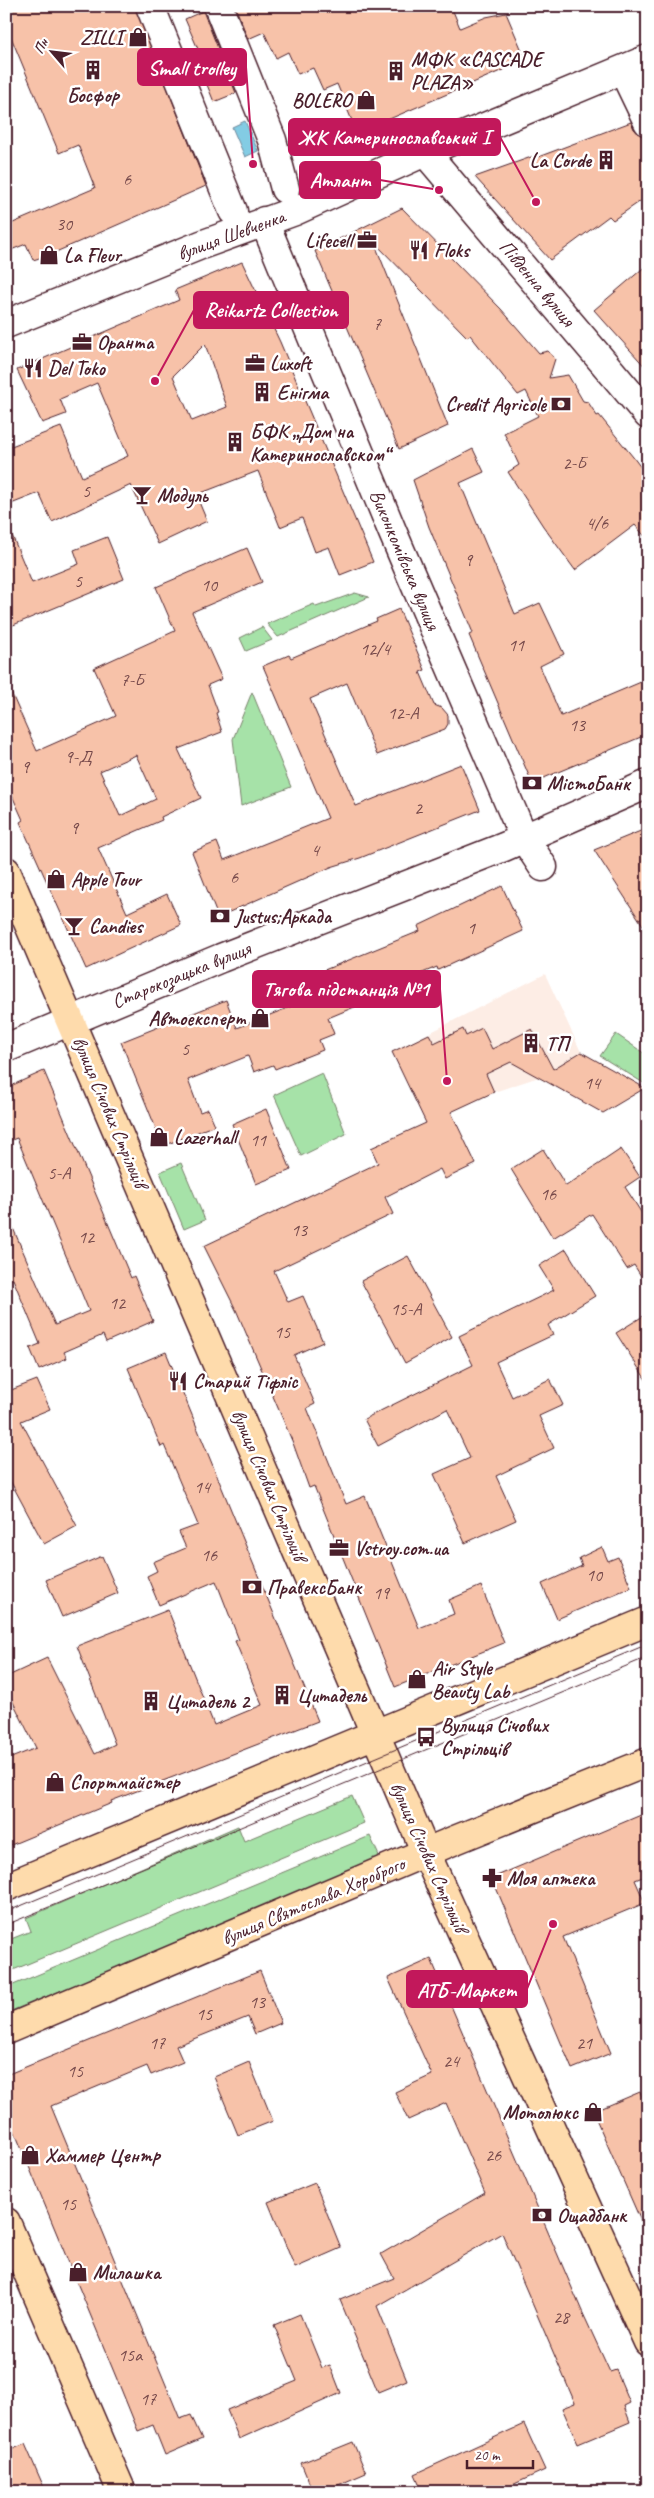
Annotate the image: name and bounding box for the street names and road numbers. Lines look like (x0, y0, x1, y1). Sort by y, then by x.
street label: вулиця Шевченка (174, 203, 290, 266)
street label: Південна вулиця (494, 235, 581, 333)
street label: Виконкомівська вулиця (364, 486, 446, 635)
street label: Старокозацька вулиця (108, 935, 256, 1015)
street label: вулиця Січових Стрільців (67, 1033, 155, 1196)
street label: вулиця Січових Стрільців (226, 1406, 314, 1569)
street label: вулиця Січових Стрільців (385, 1778, 475, 1941)
street label: вулиця Святослава Хороброго (218, 1850, 410, 1951)

